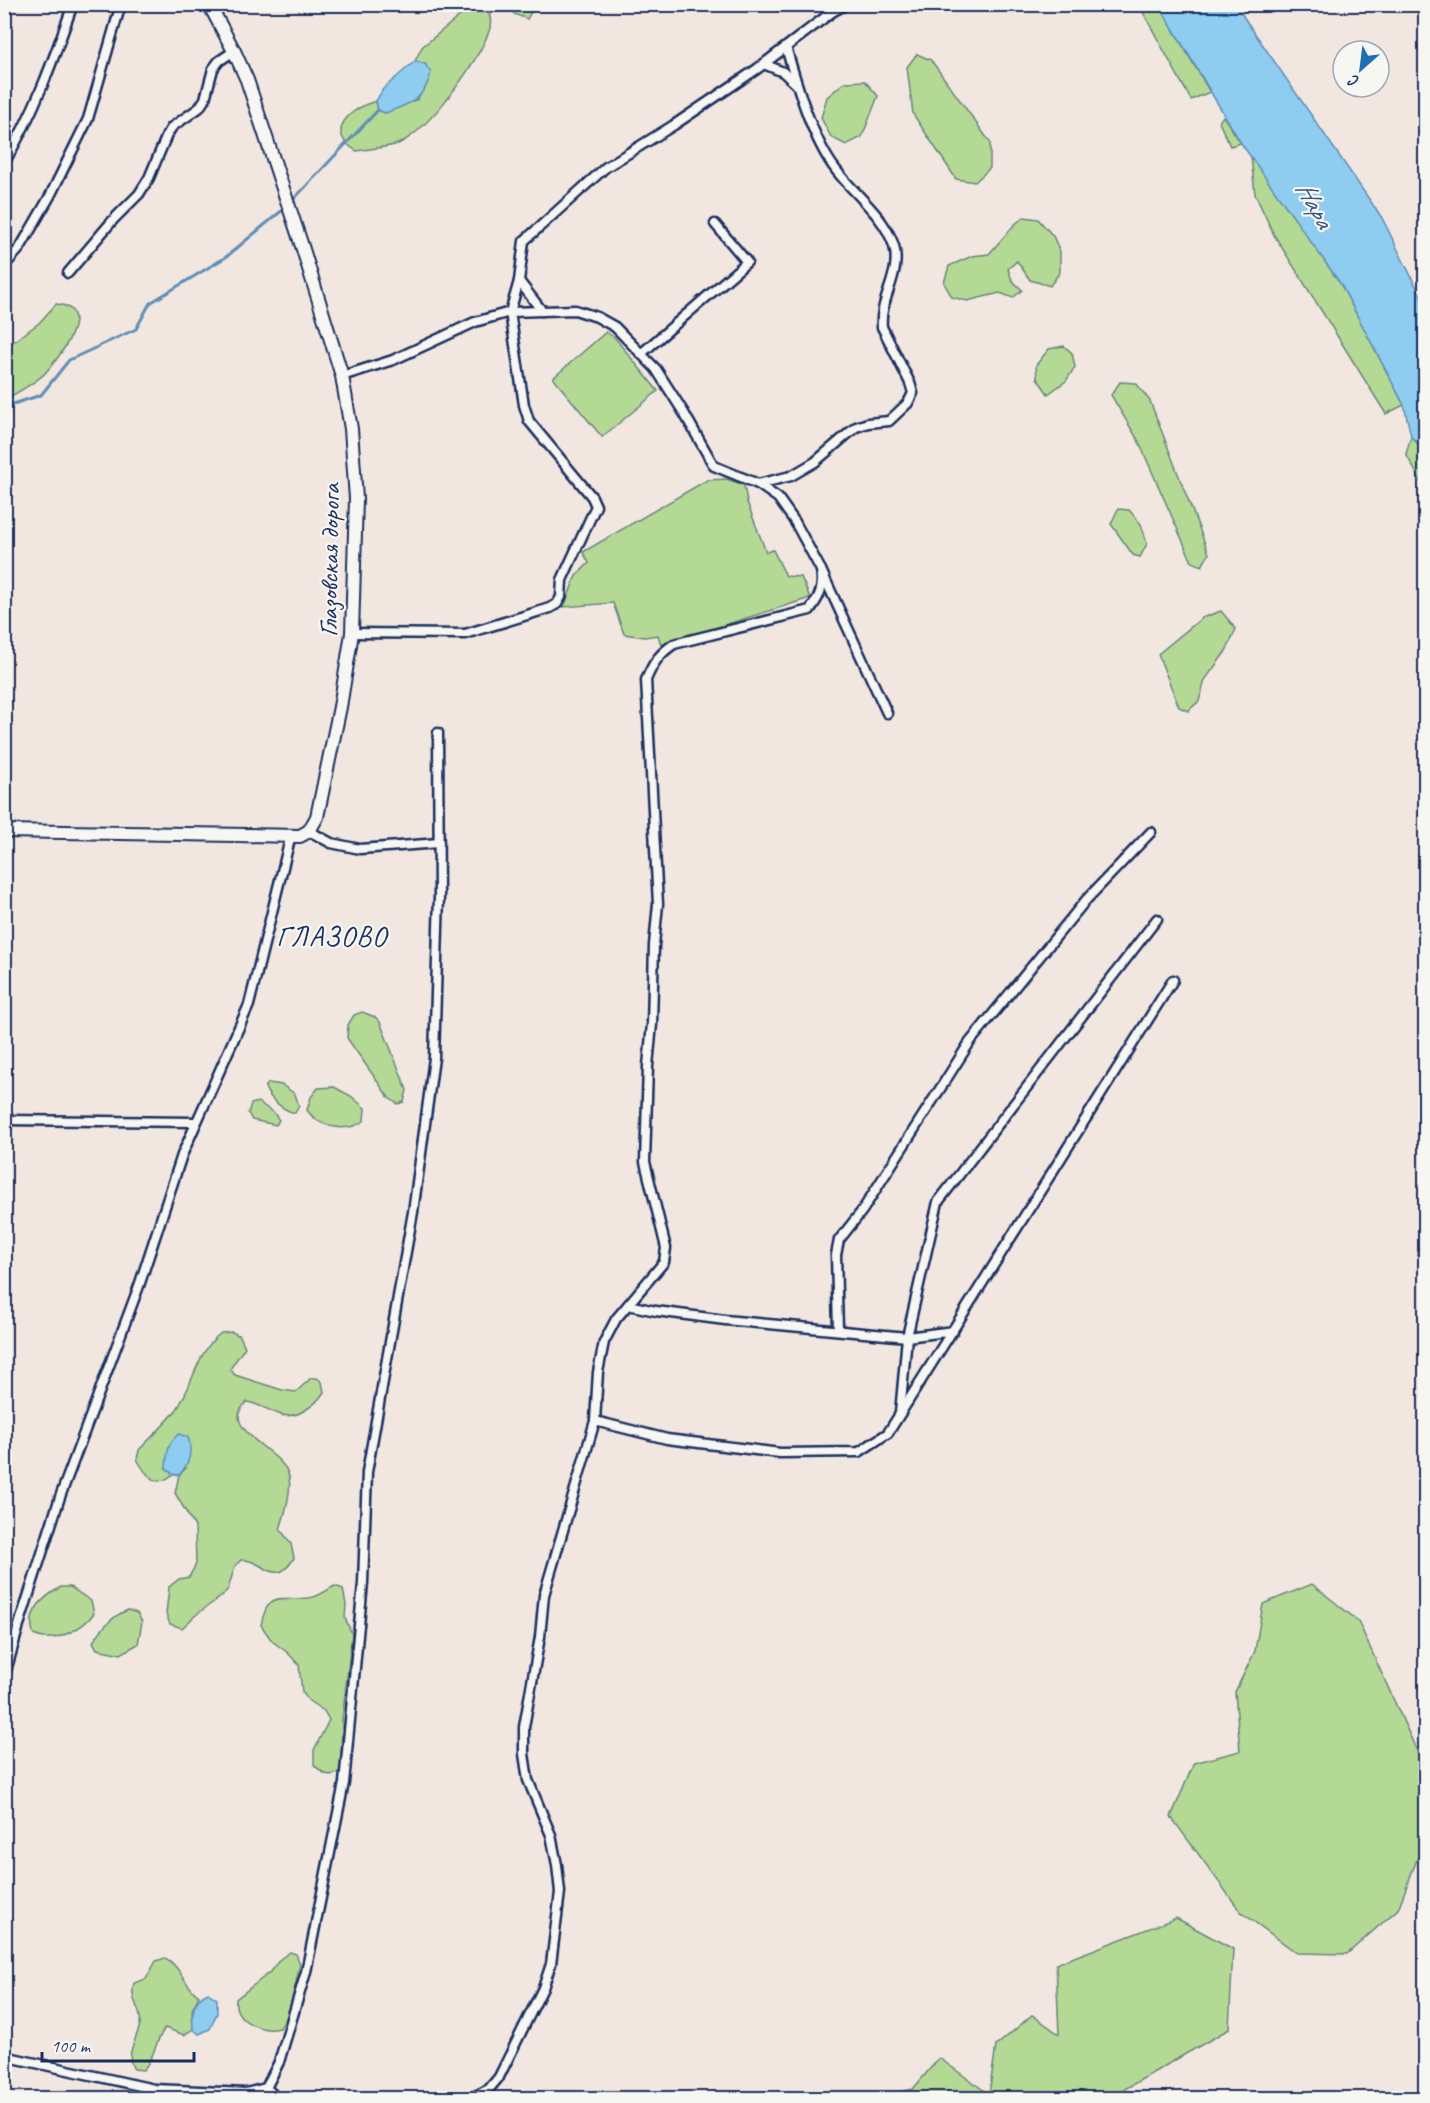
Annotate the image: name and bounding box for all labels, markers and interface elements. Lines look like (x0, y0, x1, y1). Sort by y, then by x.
north arrow (1331, 39, 1391, 99)
text: С (1344, 70, 1363, 92)
water label: Нара (1288, 175, 1343, 235)
street label: Глазовская дорога (312, 482, 347, 637)
district label: ГЛАЗОВО (277, 919, 389, 954)
scale bar (42, 2025, 194, 2063)
text: 100 m (51, 2035, 92, 2057)

